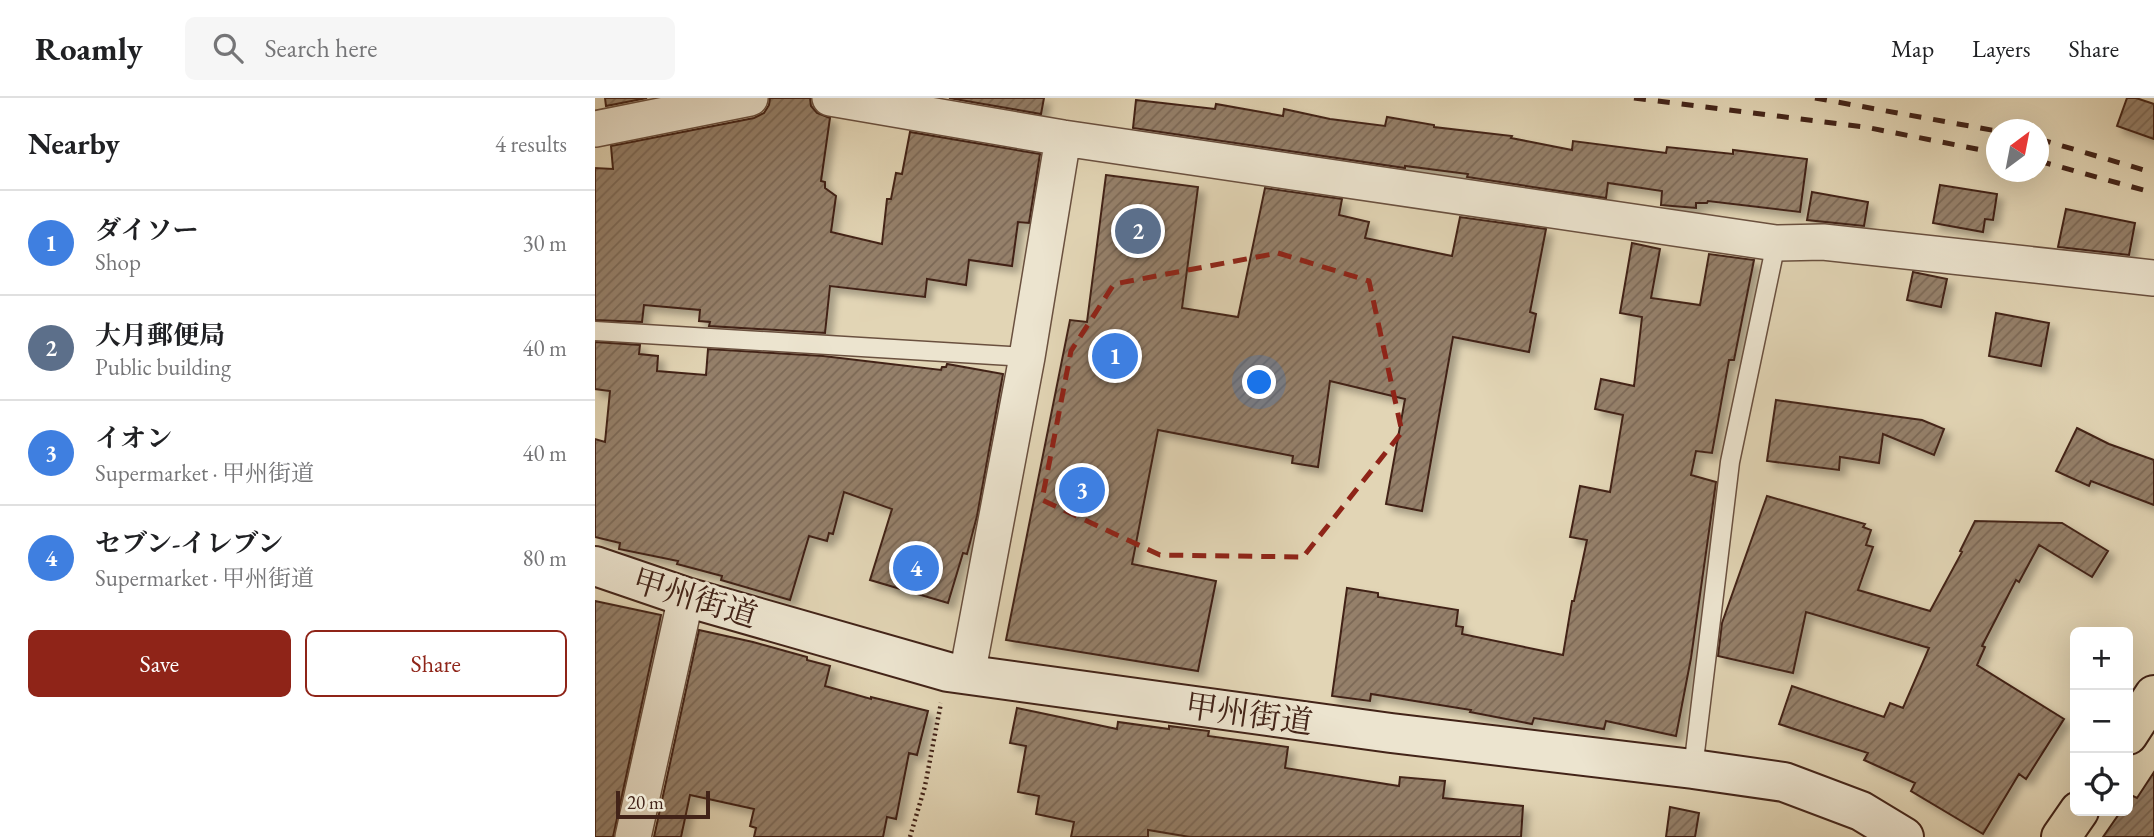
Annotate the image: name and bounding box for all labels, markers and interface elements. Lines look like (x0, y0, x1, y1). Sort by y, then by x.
search box (185, 17, 675, 80)
text: Roamly (35, 27, 143, 70)
icon: search (209, 29, 247, 67)
text: Search here (265, 31, 377, 65)
text: Map (1891, 33, 1934, 64)
text: Layers (1972, 33, 2031, 64)
text: Share (2069, 33, 2119, 64)
north arrow (1986, 119, 2049, 182)
text: Nearby (28, 124, 120, 163)
text: 4 results (495, 129, 567, 159)
pin: 2 (1115, 205, 1161, 257)
text: ダイソー (95, 213, 198, 247)
text: 1 (45, 228, 57, 258)
text: 30 m (522, 228, 567, 258)
text: Shop (95, 247, 141, 277)
text: 大月郵便局 (95, 318, 225, 352)
pin: 1 (1092, 330, 1138, 382)
text: 2 (45, 333, 57, 363)
text: 40 m (522, 333, 567, 363)
text: Public building (95, 352, 231, 382)
your location (1242, 365, 1276, 399)
text: イオン (95, 421, 172, 455)
text: 3 (45, 438, 57, 468)
text: 40 m (522, 438, 567, 468)
text: Supermarket · 甲州街道 (95, 458, 314, 488)
pin: 3 (1059, 464, 1105, 516)
text: セブン-イレブン (95, 526, 283, 560)
pin: 4 (893, 542, 939, 594)
text: 4 (45, 543, 57, 573)
text: 80 m (522, 543, 567, 573)
street label: 甲州街道 (628, 559, 762, 637)
text: Supermarket · 甲州街道 (95, 563, 314, 593)
map controls (2070, 627, 2133, 816)
button: + (2070, 627, 2133, 690)
button: Save (28, 630, 291, 697)
button: Share (305, 630, 567, 697)
street label: 甲州街道 (1183, 684, 1315, 744)
button: − (2070, 690, 2133, 753)
button: locate (2070, 753, 2133, 816)
scale bar (616, 788, 711, 820)
text: 20 m (627, 790, 664, 815)

